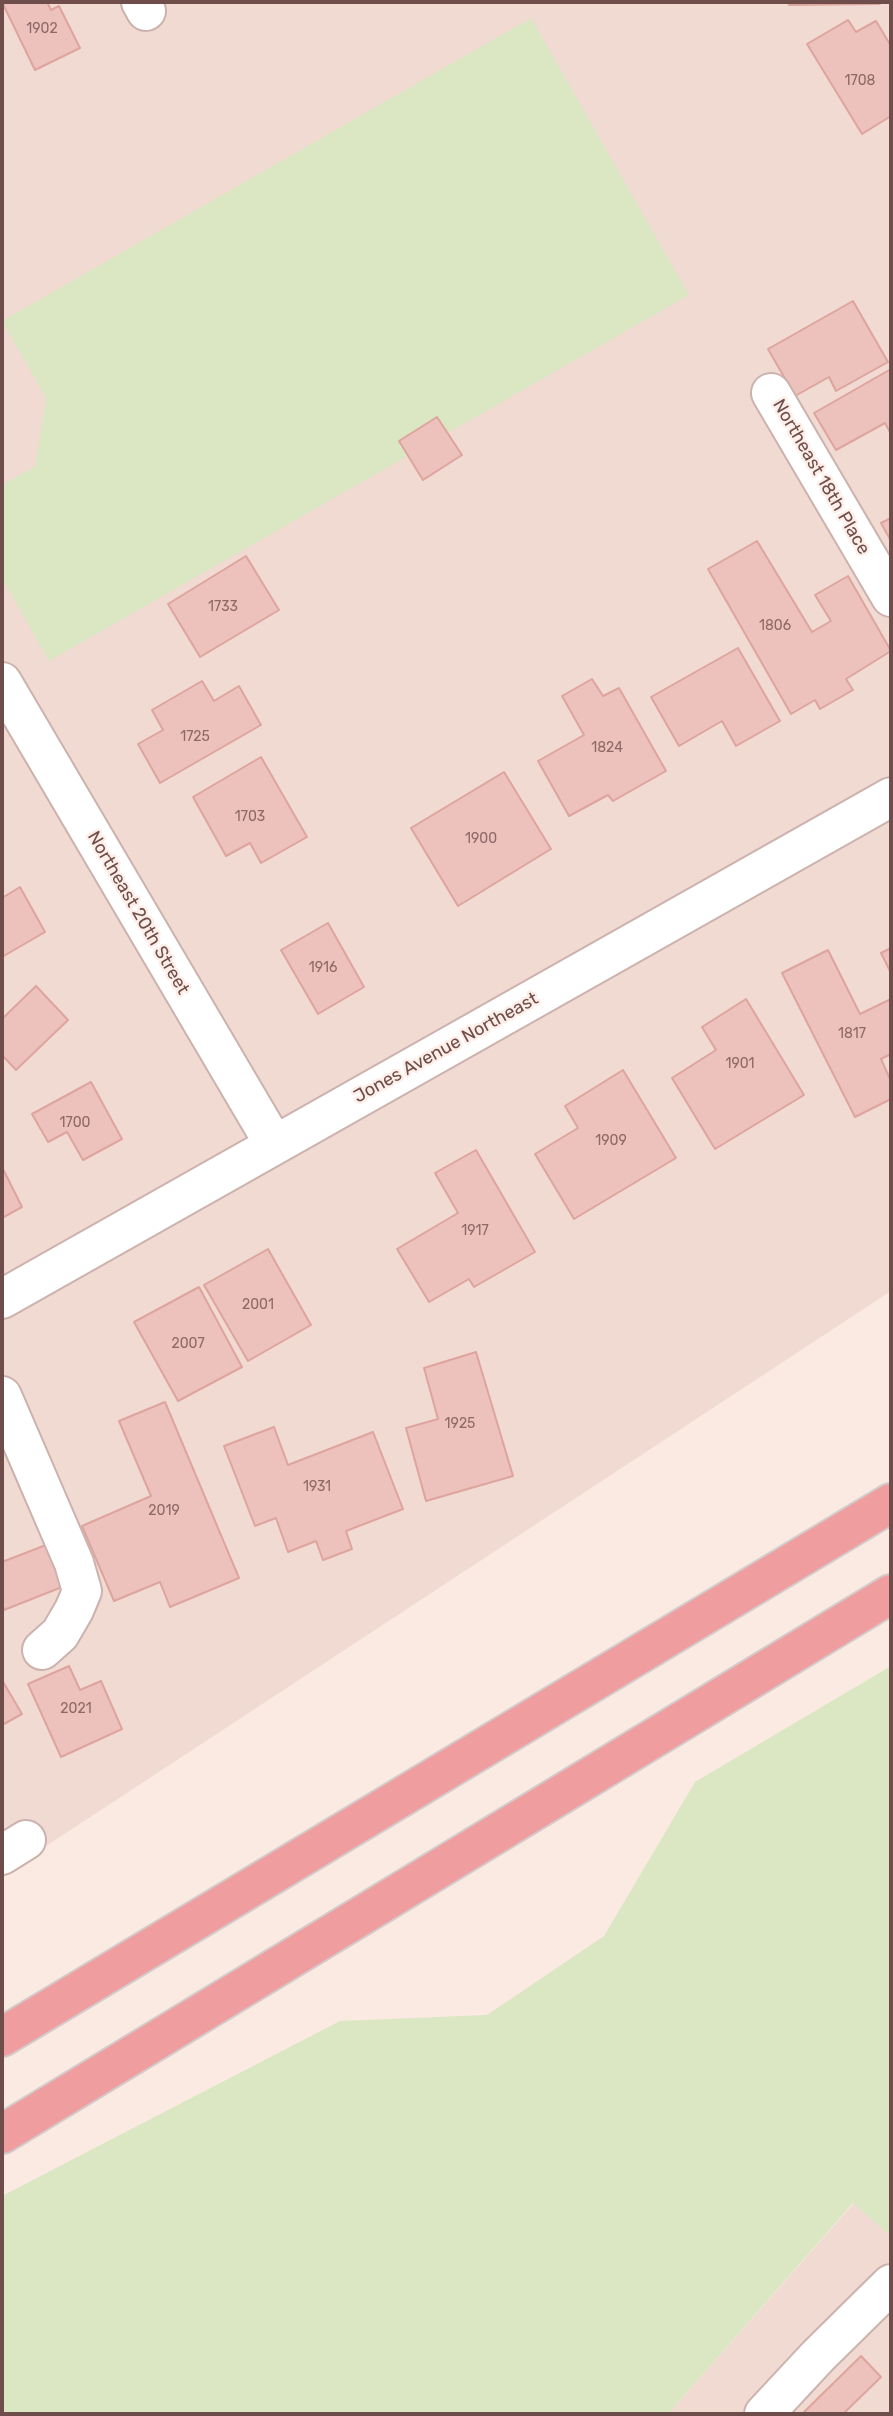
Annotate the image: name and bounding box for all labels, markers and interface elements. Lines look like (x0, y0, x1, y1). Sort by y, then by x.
house number: 1902 (26, 21, 58, 37)
house number: 1708 (845, 73, 875, 89)
street label: Northeast 18th Place (768, 395, 874, 559)
house number: 1733 (208, 599, 238, 615)
house number: 1806 (759, 618, 791, 634)
house number: 1725 (180, 729, 210, 745)
house number: 1824 (591, 740, 623, 756)
house number: 1703 (235, 809, 265, 825)
street label: Northeast 20th Street (82, 828, 194, 998)
house number: 1900 (465, 831, 497, 847)
house number: 1916 (309, 960, 337, 976)
street label: Jones Avenue Northeast (350, 988, 542, 1108)
house number: 1817 (838, 1026, 866, 1042)
house number: 1901 (725, 1056, 755, 1072)
house number: 1700 (60, 1115, 90, 1131)
house number: 1909 (595, 1133, 627, 1149)
house number: 1917 (461, 1223, 489, 1239)
house number: 2001 (242, 1297, 274, 1313)
house number: 2007 (171, 1336, 205, 1352)
house number: 1925 (445, 1416, 475, 1432)
house number: 1931 (303, 1479, 331, 1495)
house number: 2019 (148, 1503, 180, 1519)
house number: 2021 (60, 1701, 92, 1717)

